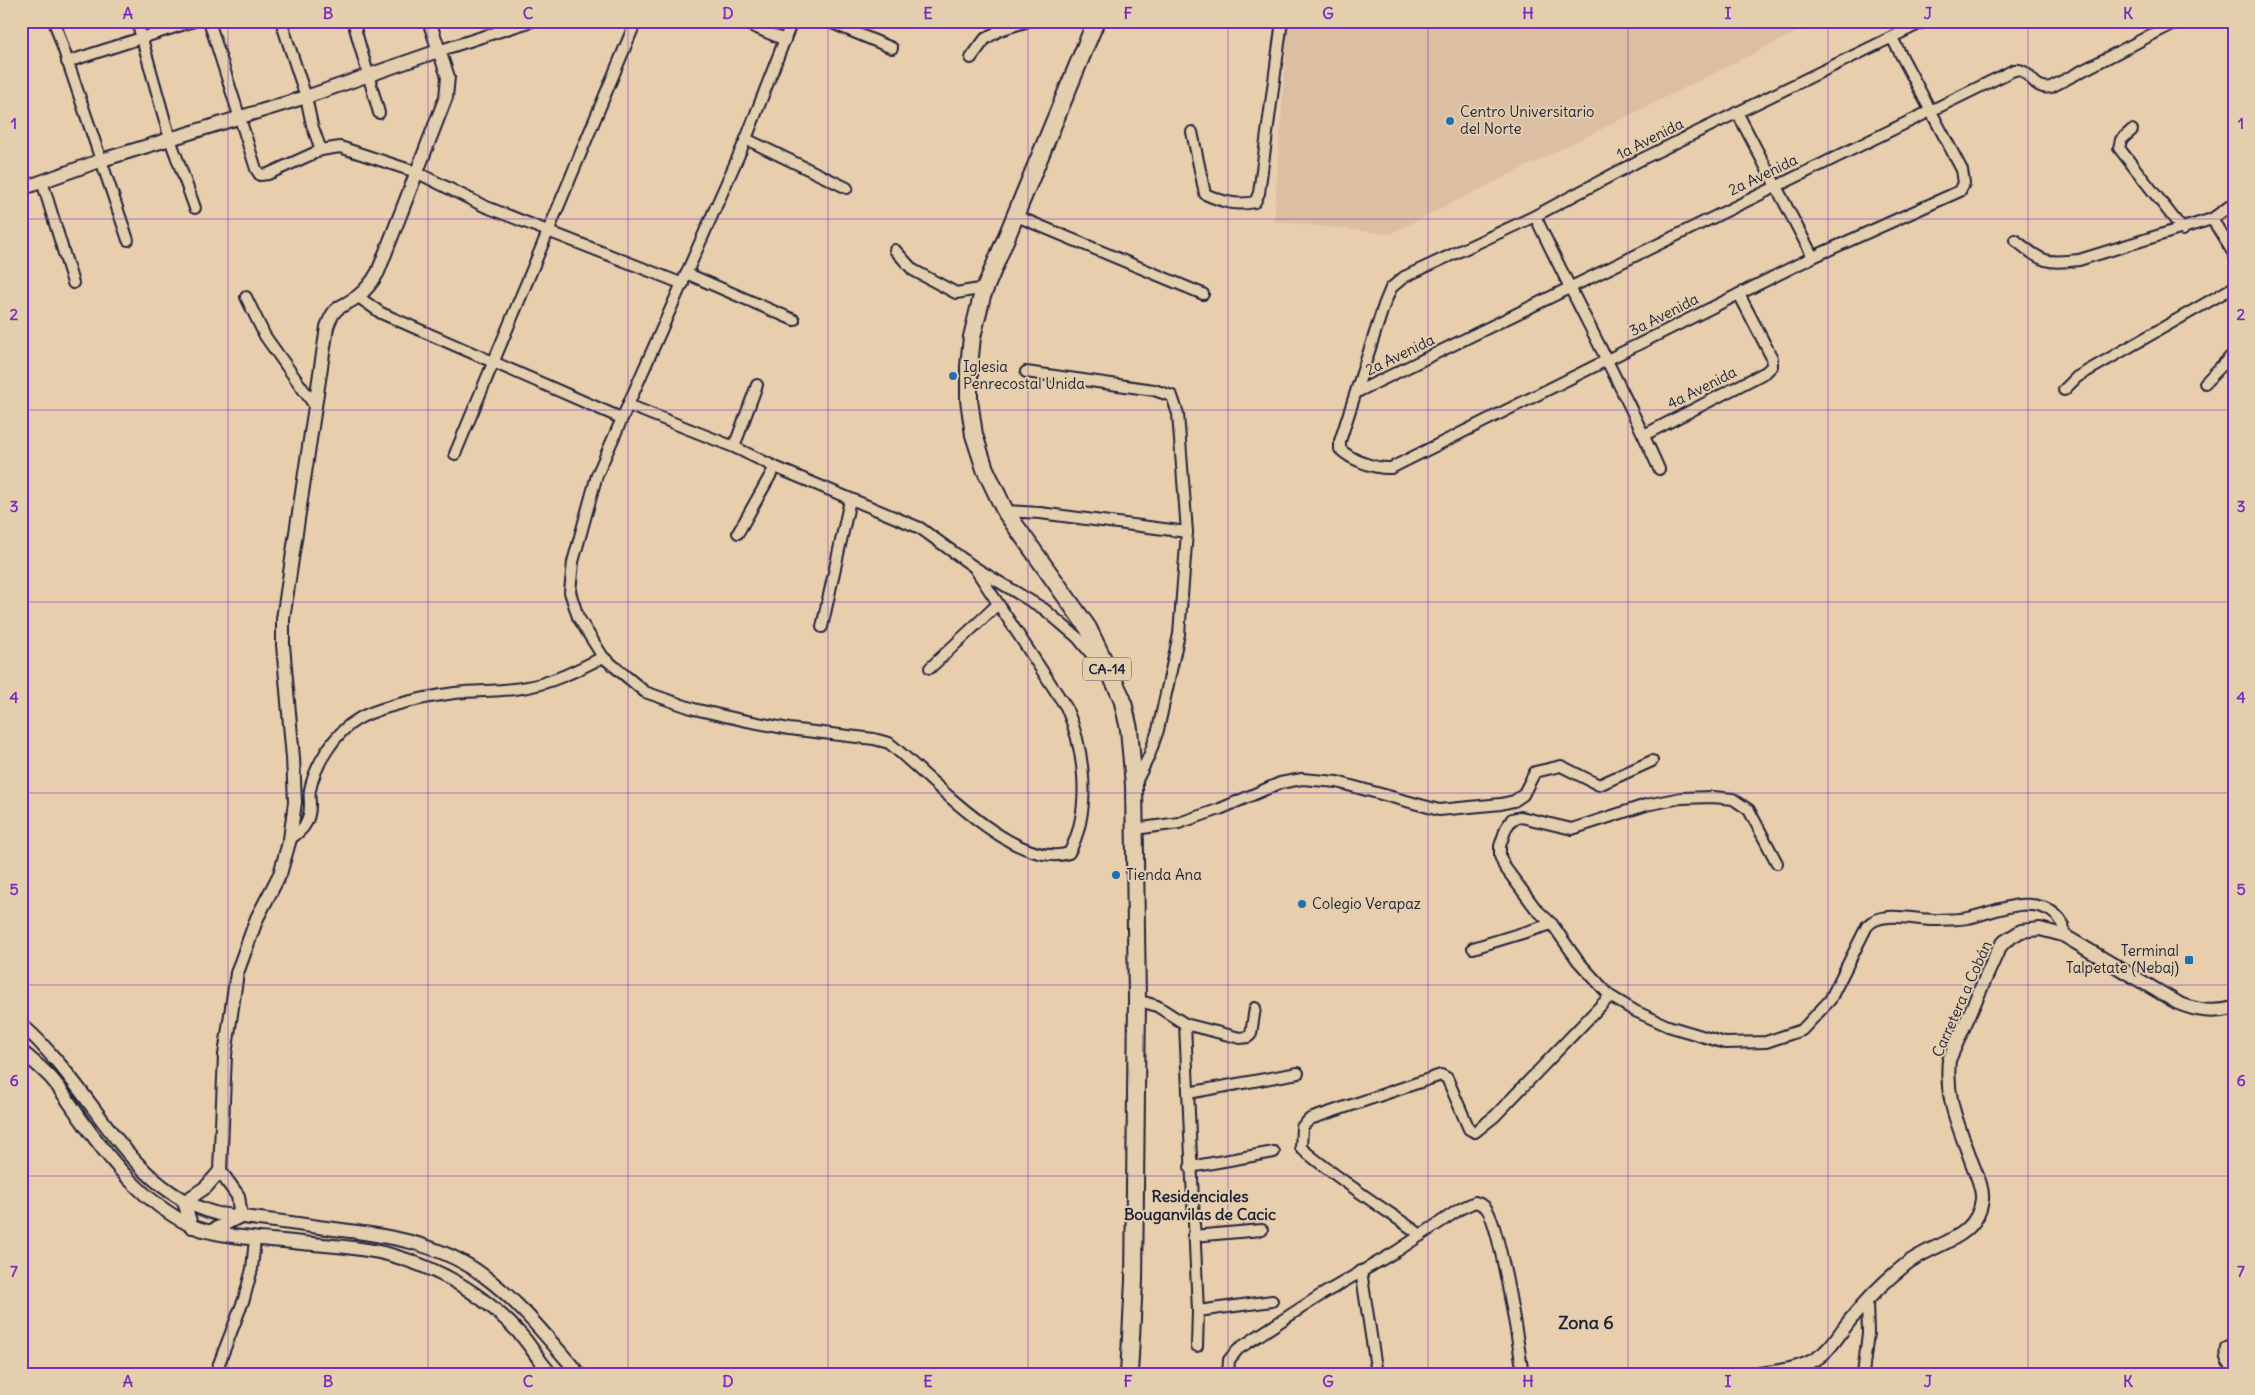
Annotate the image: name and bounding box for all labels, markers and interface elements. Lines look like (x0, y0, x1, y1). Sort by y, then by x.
text: A (123, 3, 133, 23)
text: B (323, 3, 334, 23)
text: C (523, 3, 534, 23)
text: D (722, 3, 734, 23)
text: E (923, 3, 933, 23)
text: F (1123, 3, 1133, 23)
text: G (1322, 3, 1334, 23)
text: H (1522, 3, 1534, 23)
text: I (1725, 3, 1732, 23)
text: J (1924, 3, 1933, 23)
text: K (2123, 3, 2133, 23)
place label: Centro Universitario del Norte (1460, 102, 1595, 138)
text: 1 (11, 113, 17, 133)
street label: 1a Avenida (1613, 113, 1687, 163)
text: 1 (2238, 113, 2244, 133)
marker: Centro Universitario del Norte (1444, 115, 1456, 127)
street label: 2a Avenida (1725, 149, 1801, 199)
street label: 3a Avenida (1626, 289, 1702, 340)
text: 2 (10, 304, 19, 324)
text: 2 (2237, 304, 2246, 324)
street label: 2a Avenida (1362, 329, 1438, 379)
place label: Iglesia Penrecostal Unida (963, 357, 1085, 393)
street label: 4a Avenida (1664, 362, 1740, 413)
marker: Iglesia Penrecostal Unida (947, 370, 959, 382)
text: 3 (9, 496, 19, 516)
text: 3 (2236, 496, 2246, 516)
road number: CA-14 (1083, 658, 1131, 681)
text: 4 (9, 687, 19, 707)
text: 4 (2236, 687, 2246, 707)
place label: Tienda Ana (1126, 865, 1202, 884)
marker: Tienda Ana (1110, 869, 1122, 881)
text: 5 (9, 879, 19, 899)
text: 5 (2236, 879, 2246, 899)
place label: Colegio Verapaz (1312, 894, 1421, 913)
marker: Colegio Verapaz (1296, 898, 1308, 910)
street label: Carretera a Cobán (1927, 938, 1996, 1060)
place label: Terminal Talpetate (Nebaj) (2066, 941, 2179, 977)
marker: Terminal Talpetate (Nebaj) (2183, 954, 2195, 966)
text: 6 (9, 1070, 19, 1090)
text: 6 (2236, 1070, 2246, 1090)
district label: Residenciales Bouganvilas de Cacic (1124, 1186, 1276, 1225)
text: 7 (10, 1261, 18, 1281)
text: 7 (2237, 1261, 2245, 1281)
district label: Zona 6 (1558, 1311, 1614, 1334)
text: A (123, 1371, 133, 1391)
text: B (323, 1371, 334, 1391)
text: C (523, 1371, 534, 1391)
text: D (722, 1371, 734, 1391)
text: E (923, 1371, 933, 1391)
text: F (1123, 1371, 1133, 1391)
text: G (1322, 1371, 1334, 1391)
text: H (1522, 1371, 1534, 1391)
text: I (1725, 1371, 1732, 1391)
text: J (1924, 1371, 1933, 1391)
text: K (2123, 1371, 2133, 1391)

